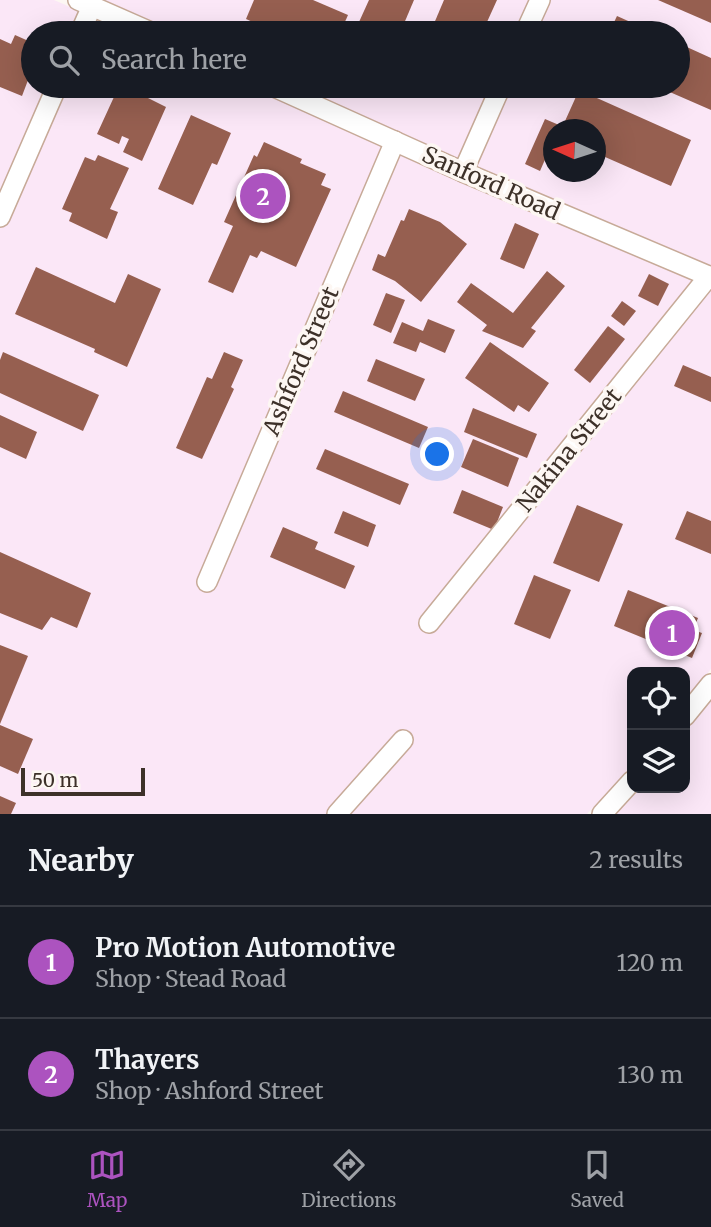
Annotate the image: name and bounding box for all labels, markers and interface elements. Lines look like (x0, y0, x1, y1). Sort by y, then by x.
search box (21, 21, 690, 98)
icon: search (45, 41, 83, 79)
text: Search here (101, 43, 247, 76)
north arrow (543, 119, 606, 182)
street label: Sanford Road (418, 139, 565, 226)
pin: 2 (240, 170, 286, 222)
street label: Ashford Street (256, 282, 345, 440)
street label: Nakina Street (510, 382, 627, 517)
your location (420, 437, 454, 471)
pin: 1 (649, 607, 695, 659)
map controls (627, 667, 690, 793)
button: locate (627, 667, 690, 730)
button: layers (627, 730, 690, 793)
scale bar (21, 765, 145, 797)
text: 50 m (32, 768, 78, 792)
text: Nearby (28, 841, 134, 879)
text: 2 results (589, 845, 683, 874)
text: Pro Motion Automotive (95, 931, 395, 964)
text: 1 (46, 948, 56, 977)
text: 120 m (617, 948, 683, 977)
text: Shop · Stead Road (95, 964, 286, 993)
text: Thayers (95, 1043, 200, 1076)
text: 2 (44, 1060, 58, 1089)
text: 130 m (617, 1060, 683, 1089)
text: Shop · Ashford Street (95, 1076, 324, 1105)
tab: Map (87, 1146, 127, 1212)
tab: Directions (301, 1146, 396, 1212)
tab: Saved (570, 1146, 624, 1212)

